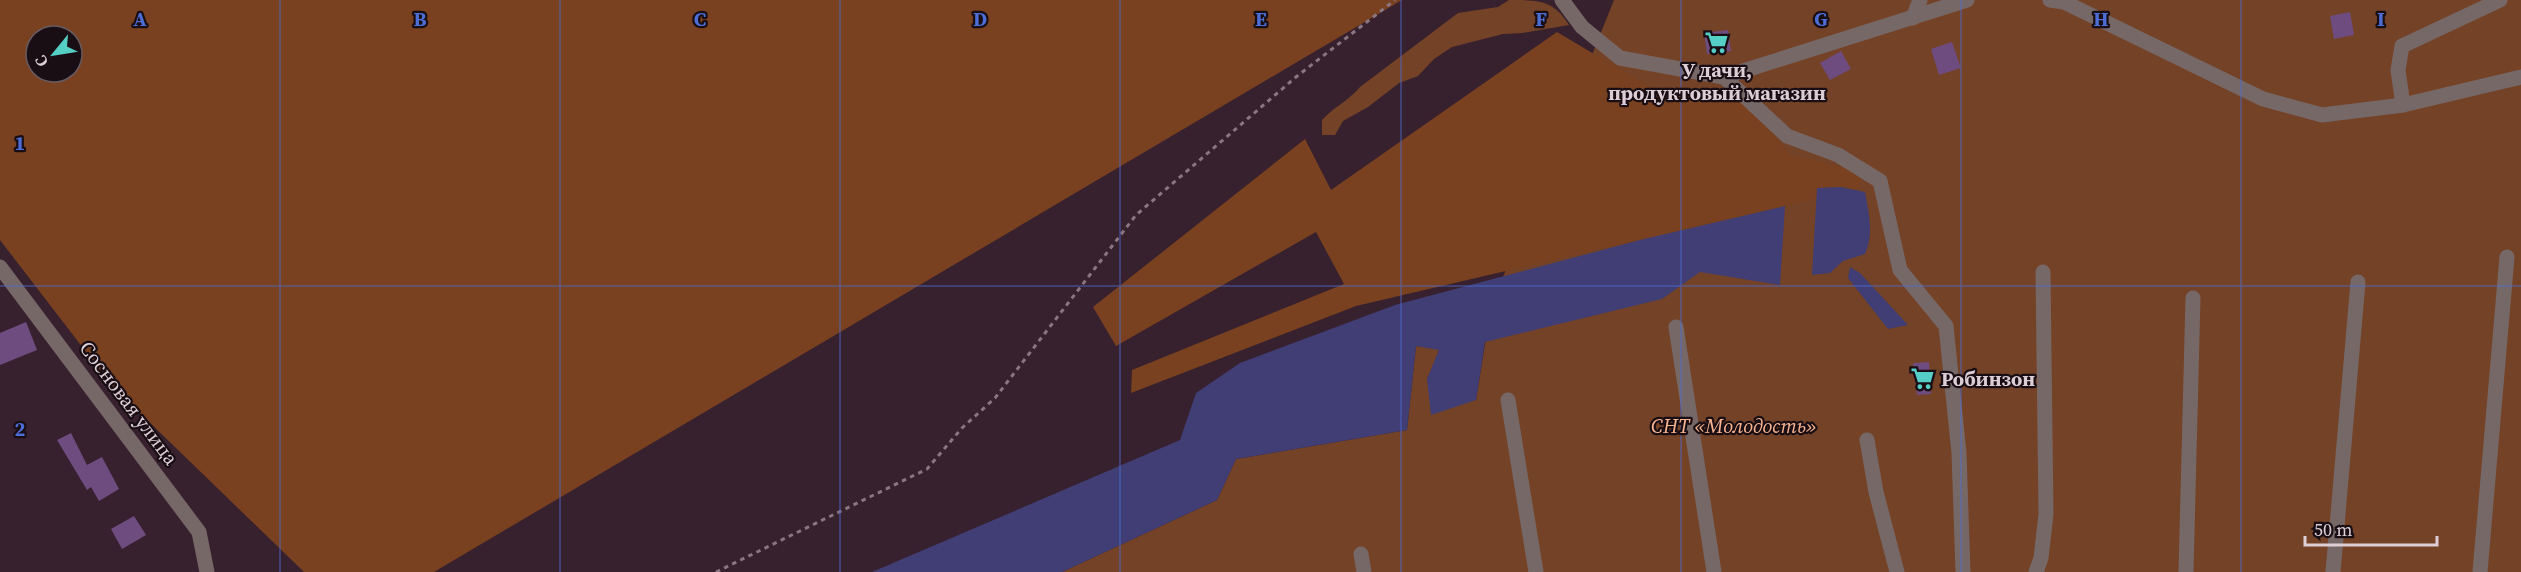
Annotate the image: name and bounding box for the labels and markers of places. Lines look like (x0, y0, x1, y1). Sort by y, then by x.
supermarket icon: У дачи, продуктовый магазин (1704, 29, 1730, 55)
place label: У дачи, продуктовый магазин (1608, 56, 1826, 107)
place label: Робинзон (1941, 365, 2035, 393)
supermarket icon: Робинзон (1910, 366, 1936, 392)

